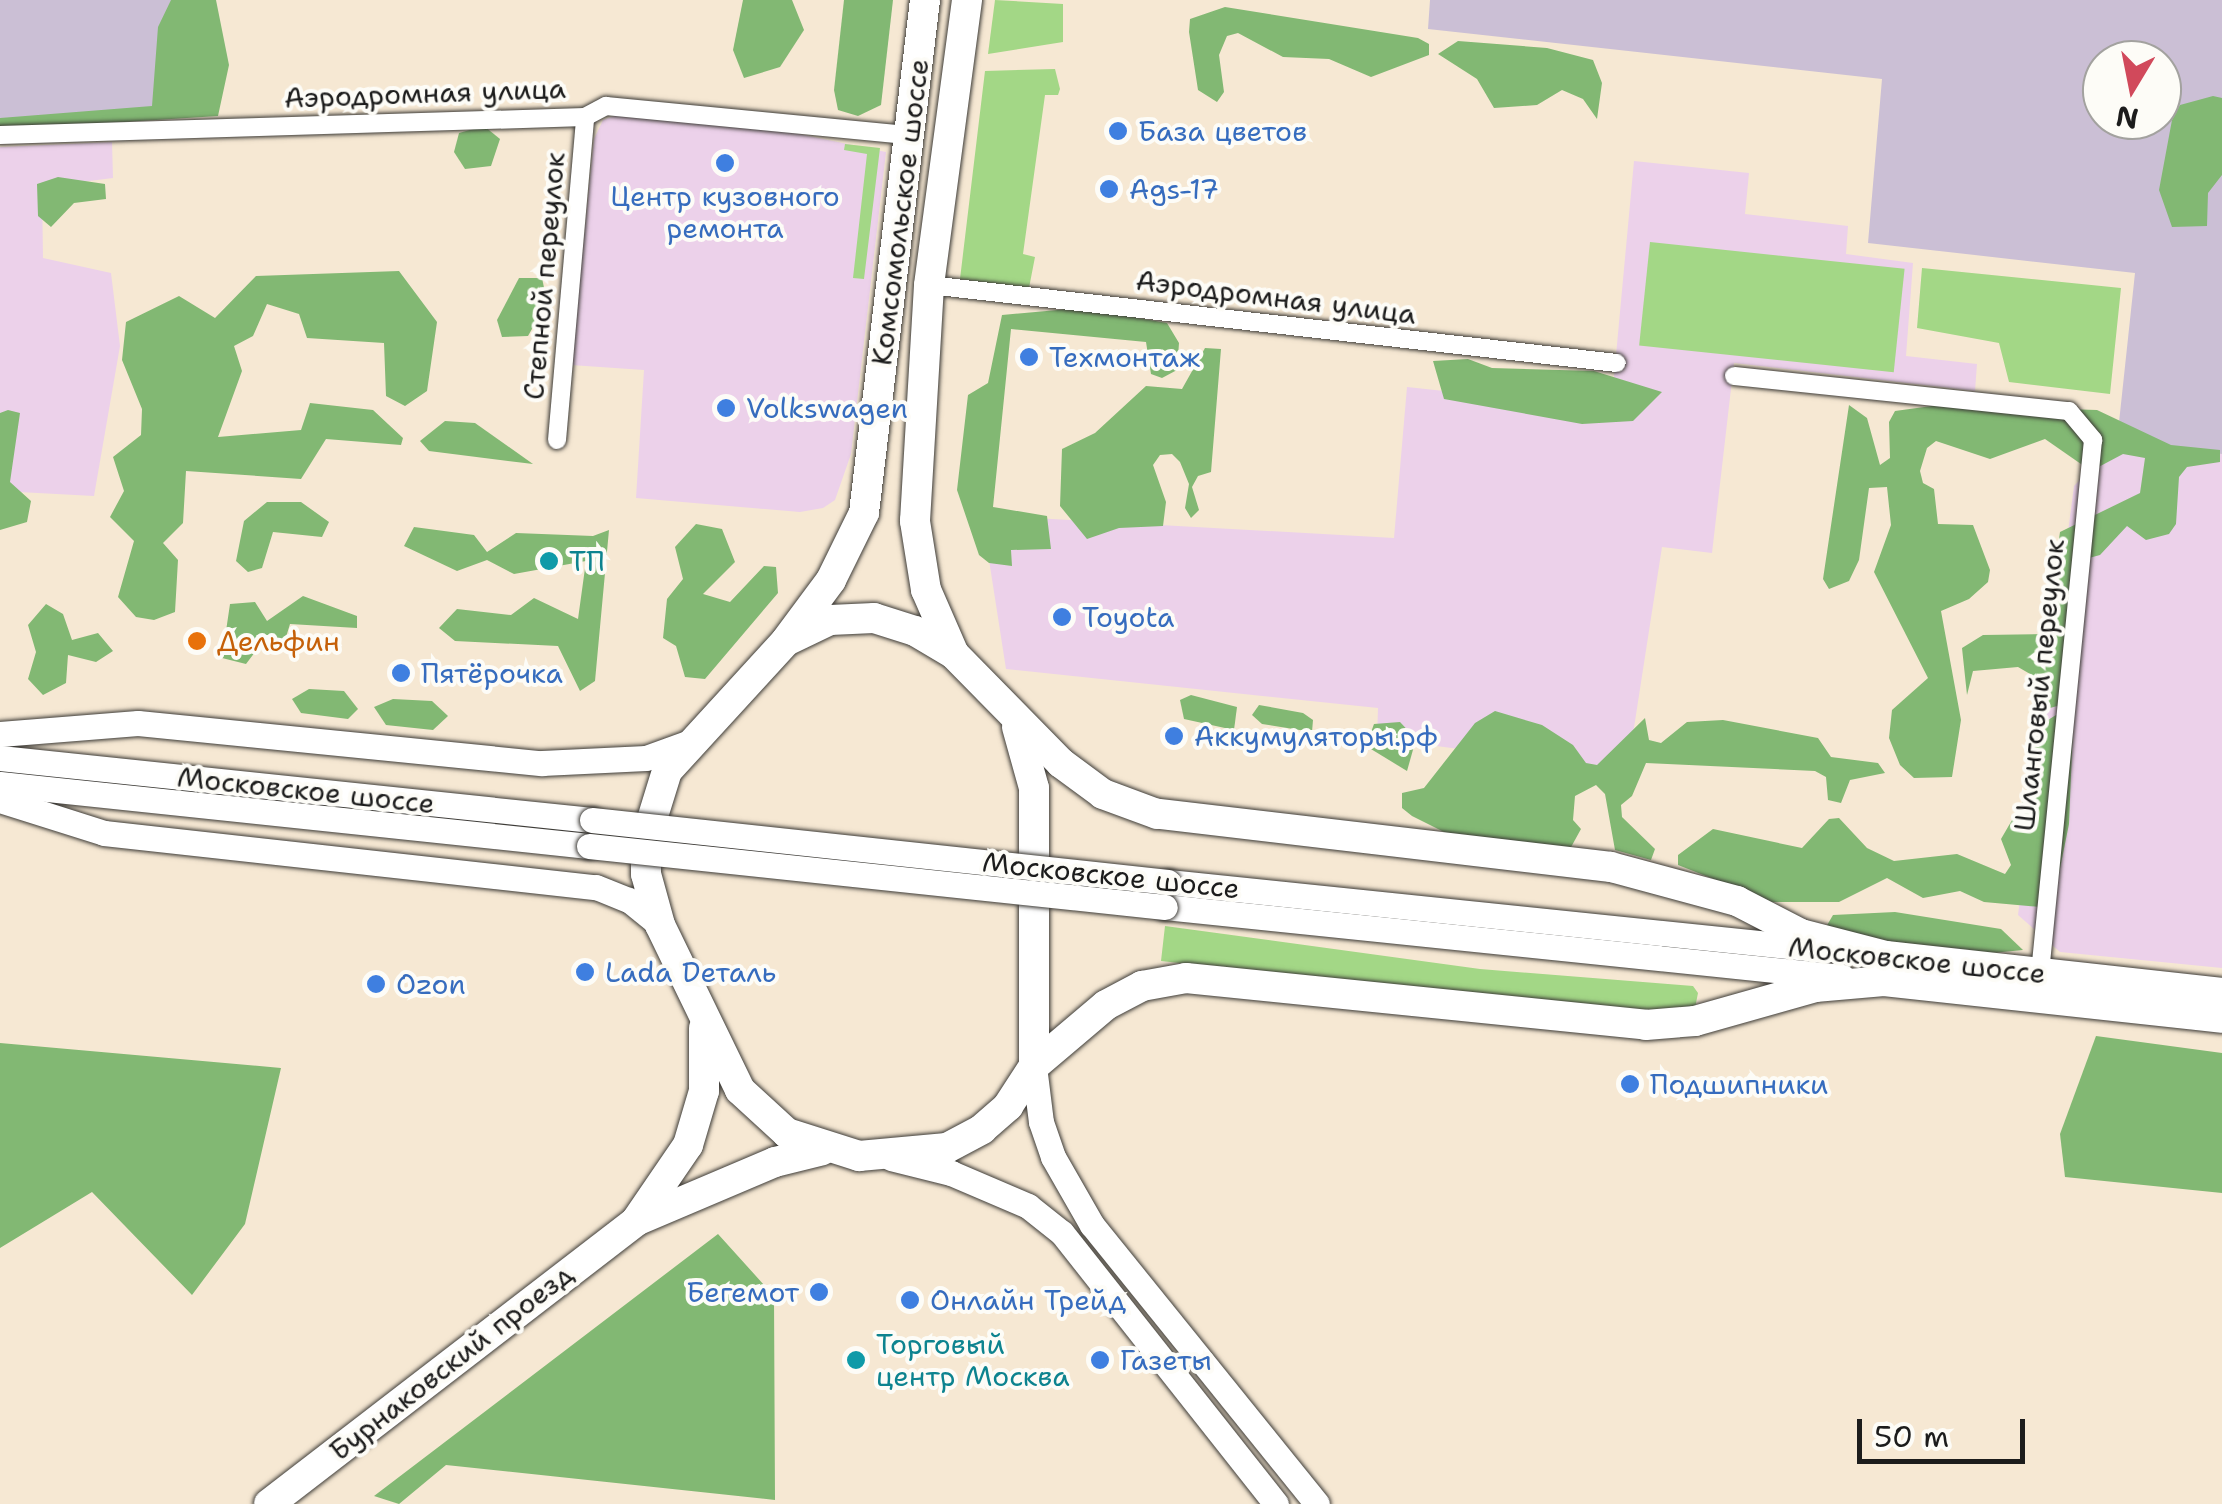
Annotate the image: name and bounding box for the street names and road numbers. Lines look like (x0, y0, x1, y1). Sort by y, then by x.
street label: Комсомольское шоссе (865, 57, 935, 367)
street label: Аэродромная улица (284, 71, 566, 115)
street label: Степной переулок (516, 151, 572, 401)
street label: Аэродромная улица (1134, 263, 1418, 331)
street label: Шланговый переулок (2007, 537, 2071, 833)
street label: Московское шоссе (176, 760, 436, 820)
street label: Московское шоссе (981, 845, 1241, 905)
street label: Московское шоссе (1787, 930, 2047, 990)
street label: Бурнаковский проезд (323, 1256, 579, 1468)

